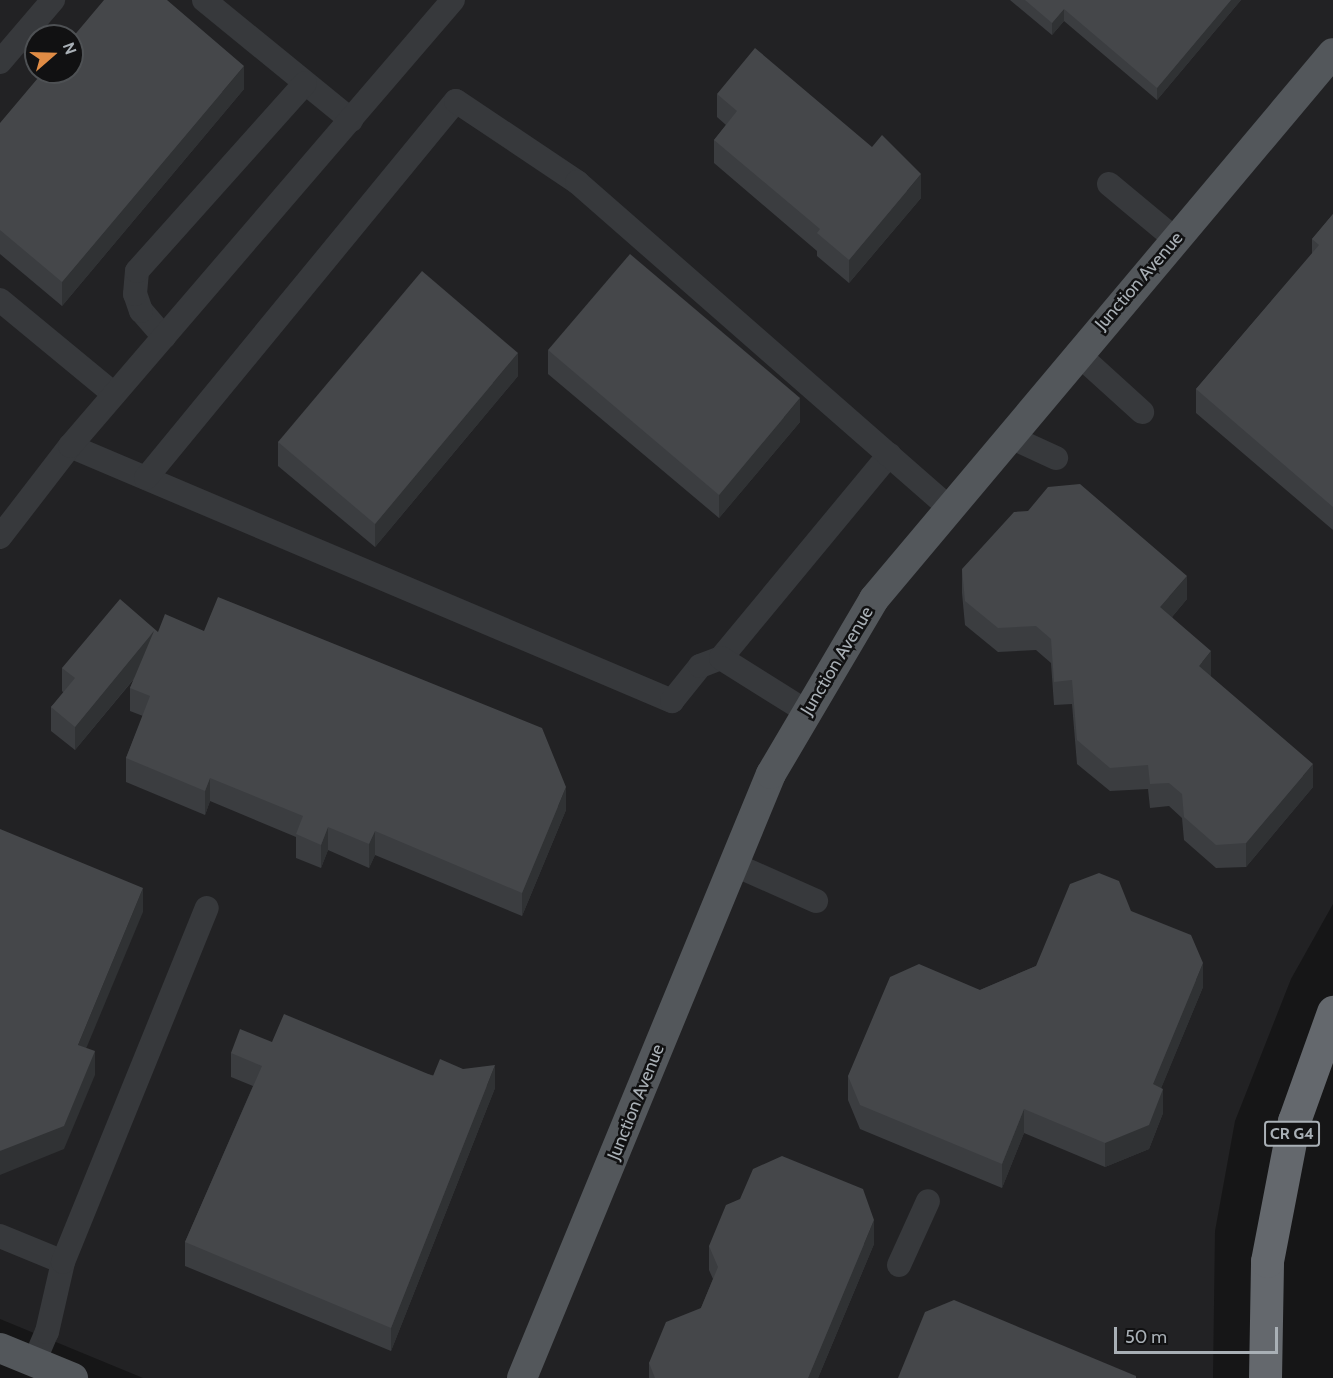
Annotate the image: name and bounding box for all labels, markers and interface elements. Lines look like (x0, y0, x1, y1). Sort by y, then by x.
north arrow (24, 24, 84, 84)
text: N (59, 40, 80, 57)
street label: Junction Avenue (1090, 227, 1188, 335)
street label: Junction Avenue (796, 603, 878, 719)
street label: Junction Avenue (603, 1041, 669, 1163)
road number: CR G4 (1264, 1121, 1320, 1147)
scale bar (1117, 1315, 1280, 1353)
text: 50 m (1125, 1326, 1167, 1348)

